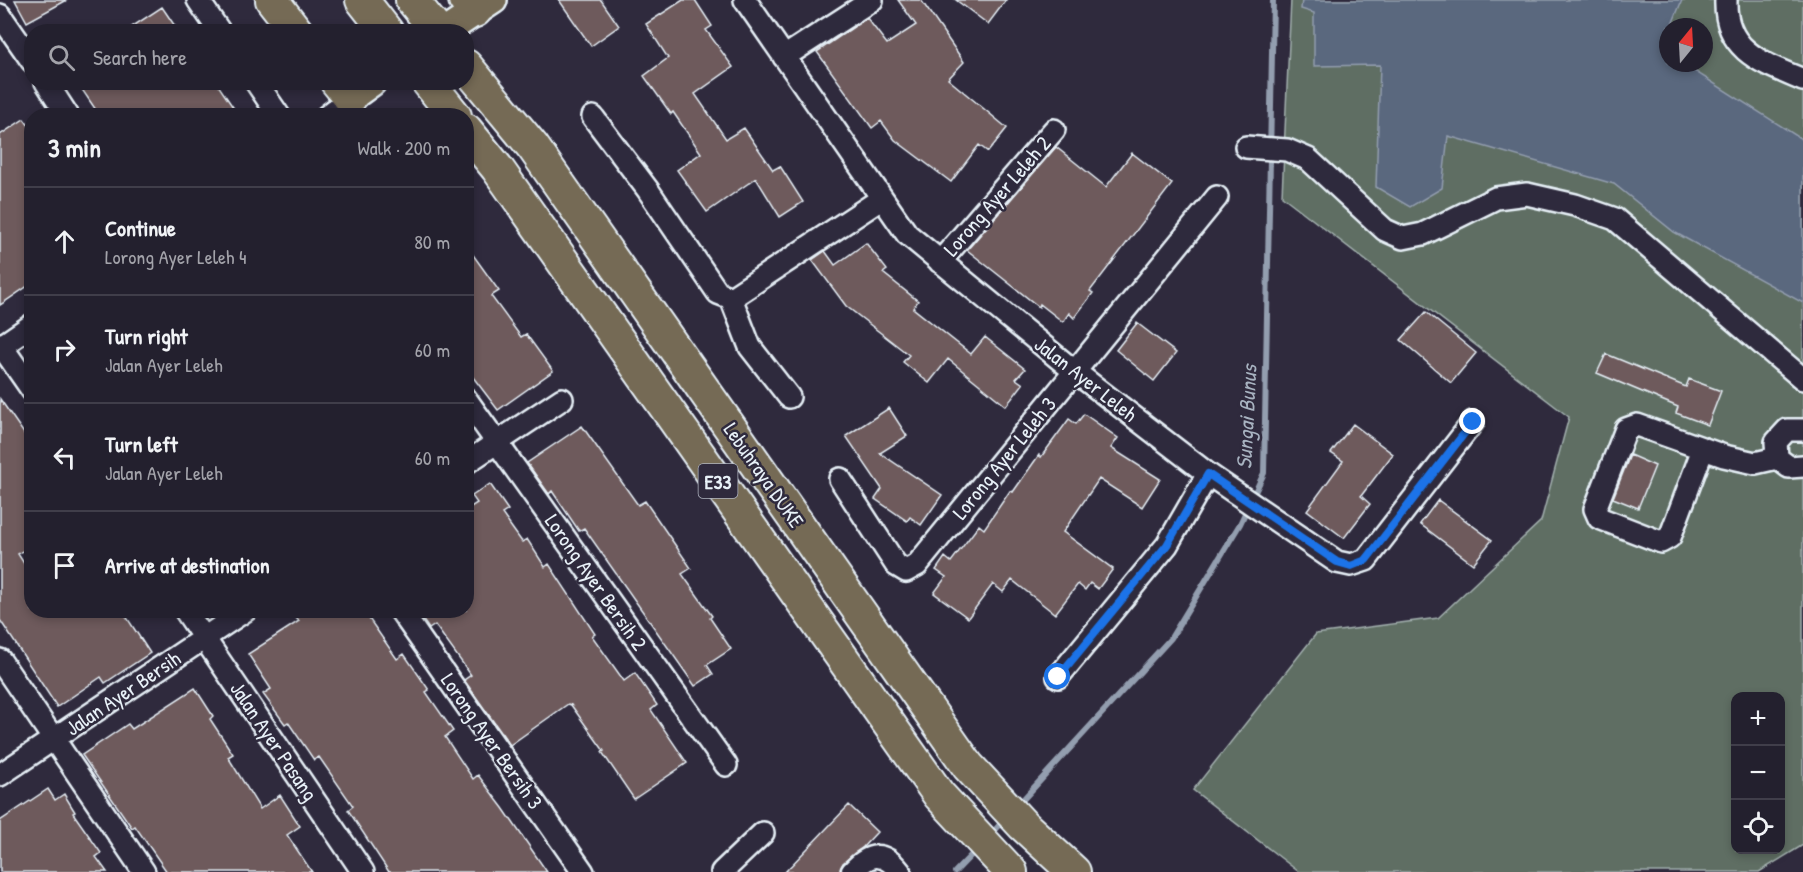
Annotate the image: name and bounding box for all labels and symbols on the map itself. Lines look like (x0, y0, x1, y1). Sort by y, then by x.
north arrow (1659, 18, 1713, 72)
street label: Lorong Ayer Leleh 2 (937, 130, 1057, 262)
street label: Jalan Ayer Leleh (1028, 330, 1144, 429)
water label: Sungai Bunus (1228, 362, 1264, 470)
street label: Lorong Ayer Leleh 3 (946, 391, 1062, 525)
route end (1459, 408, 1485, 434)
street label: Lebuhraya DUKE (717, 417, 811, 533)
road number: E33 (698, 464, 738, 498)
street label: Lorong Ayer Bersih 2 (538, 508, 654, 656)
street label: Jalan Ayer Bersih (60, 644, 186, 742)
route start (1044, 663, 1070, 689)
street label: Lorong Ayer Bersih 3 (434, 667, 550, 815)
street label: Jalan Ayer Pasang (223, 676, 325, 806)

